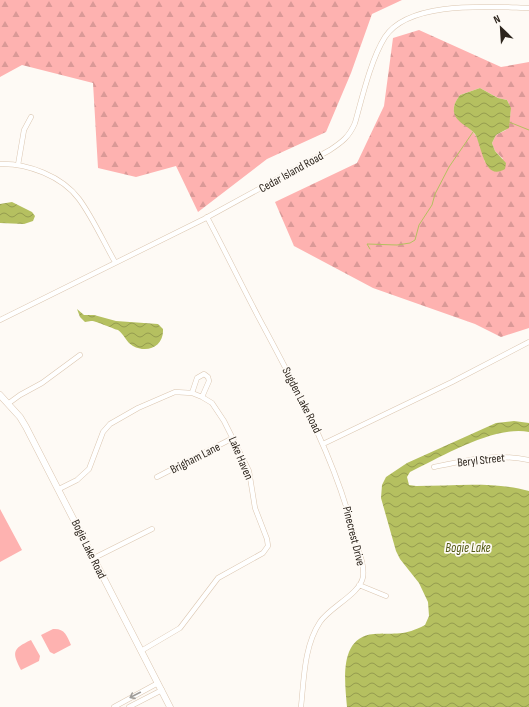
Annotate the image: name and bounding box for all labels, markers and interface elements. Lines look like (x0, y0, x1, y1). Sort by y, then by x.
north arrow (481, 8, 521, 48)
text: N (492, 12, 503, 27)
street label: Cedar Island Road (256, 149, 326, 196)
street label: Sugden Lake Road (279, 365, 325, 436)
street label: Lake Haven (225, 434, 256, 482)
street label: Brigham Lane (168, 439, 223, 477)
street label: Beryl Street (457, 451, 506, 470)
street label: Pinecrest Drive (339, 505, 368, 568)
street label: Bogie Lake Road (68, 517, 109, 581)
water label: Bogie Lake (445, 540, 491, 556)
one-way arrow (130, 691, 142, 699)

